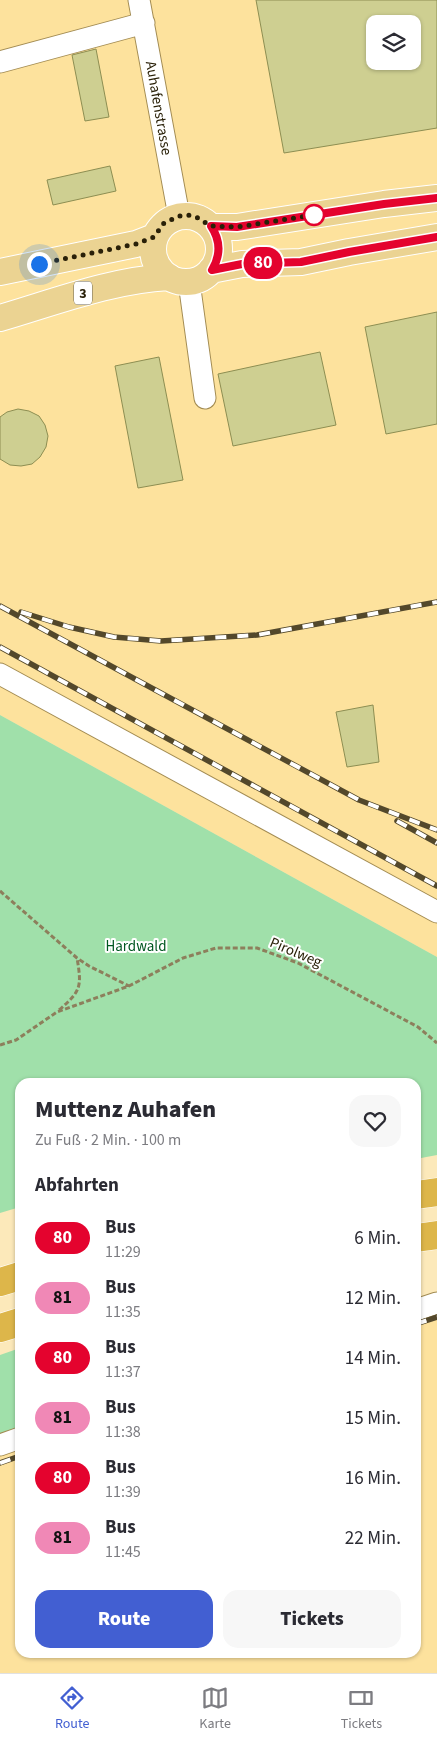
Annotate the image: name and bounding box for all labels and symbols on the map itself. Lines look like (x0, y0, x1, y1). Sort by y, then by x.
street label: Auhafenstrasse (140, 59, 177, 157)
unlabelled marker (303, 204, 325, 226)
line badge: 80 (240, 247, 286, 279)
your location (27, 252, 52, 277)
road number: 3 (74, 282, 92, 304)
street label: Pirolweg (266, 932, 326, 973)
park label: Hardwald (105, 936, 167, 957)

